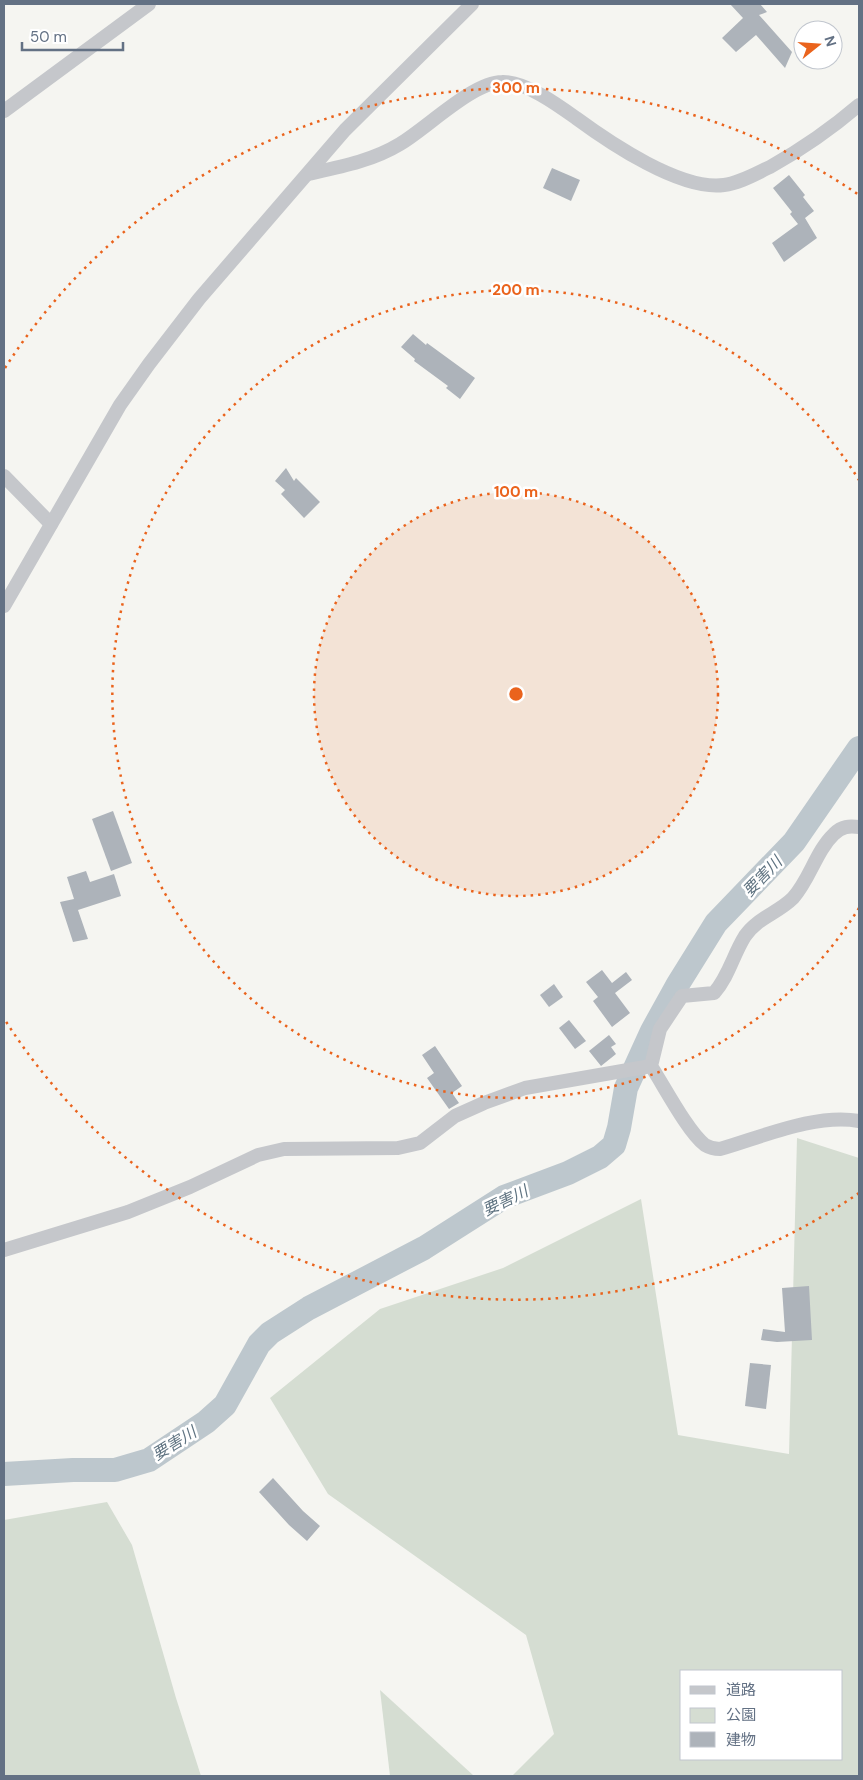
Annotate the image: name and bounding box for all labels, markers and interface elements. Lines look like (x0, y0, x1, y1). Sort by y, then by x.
scale bar (22, 20, 124, 52)
north arrow (793, 20, 843, 70)
text: 50 m (30, 27, 67, 47)
text: N (820, 34, 841, 49)
text: 300 m (492, 78, 540, 98)
text: 200 m (492, 280, 540, 300)
text: 100 m (494, 482, 538, 502)
centre of rings (507, 685, 525, 703)
water label: 要害川 (738, 850, 788, 901)
water label: 要害川 (479, 1180, 533, 1220)
water label: 要害川 (148, 1421, 202, 1465)
legend (680, 1670, 843, 1760)
text: 道路 (726, 1680, 756, 1700)
text: 公園 (726, 1705, 756, 1725)
text: 建物 (726, 1730, 756, 1750)

